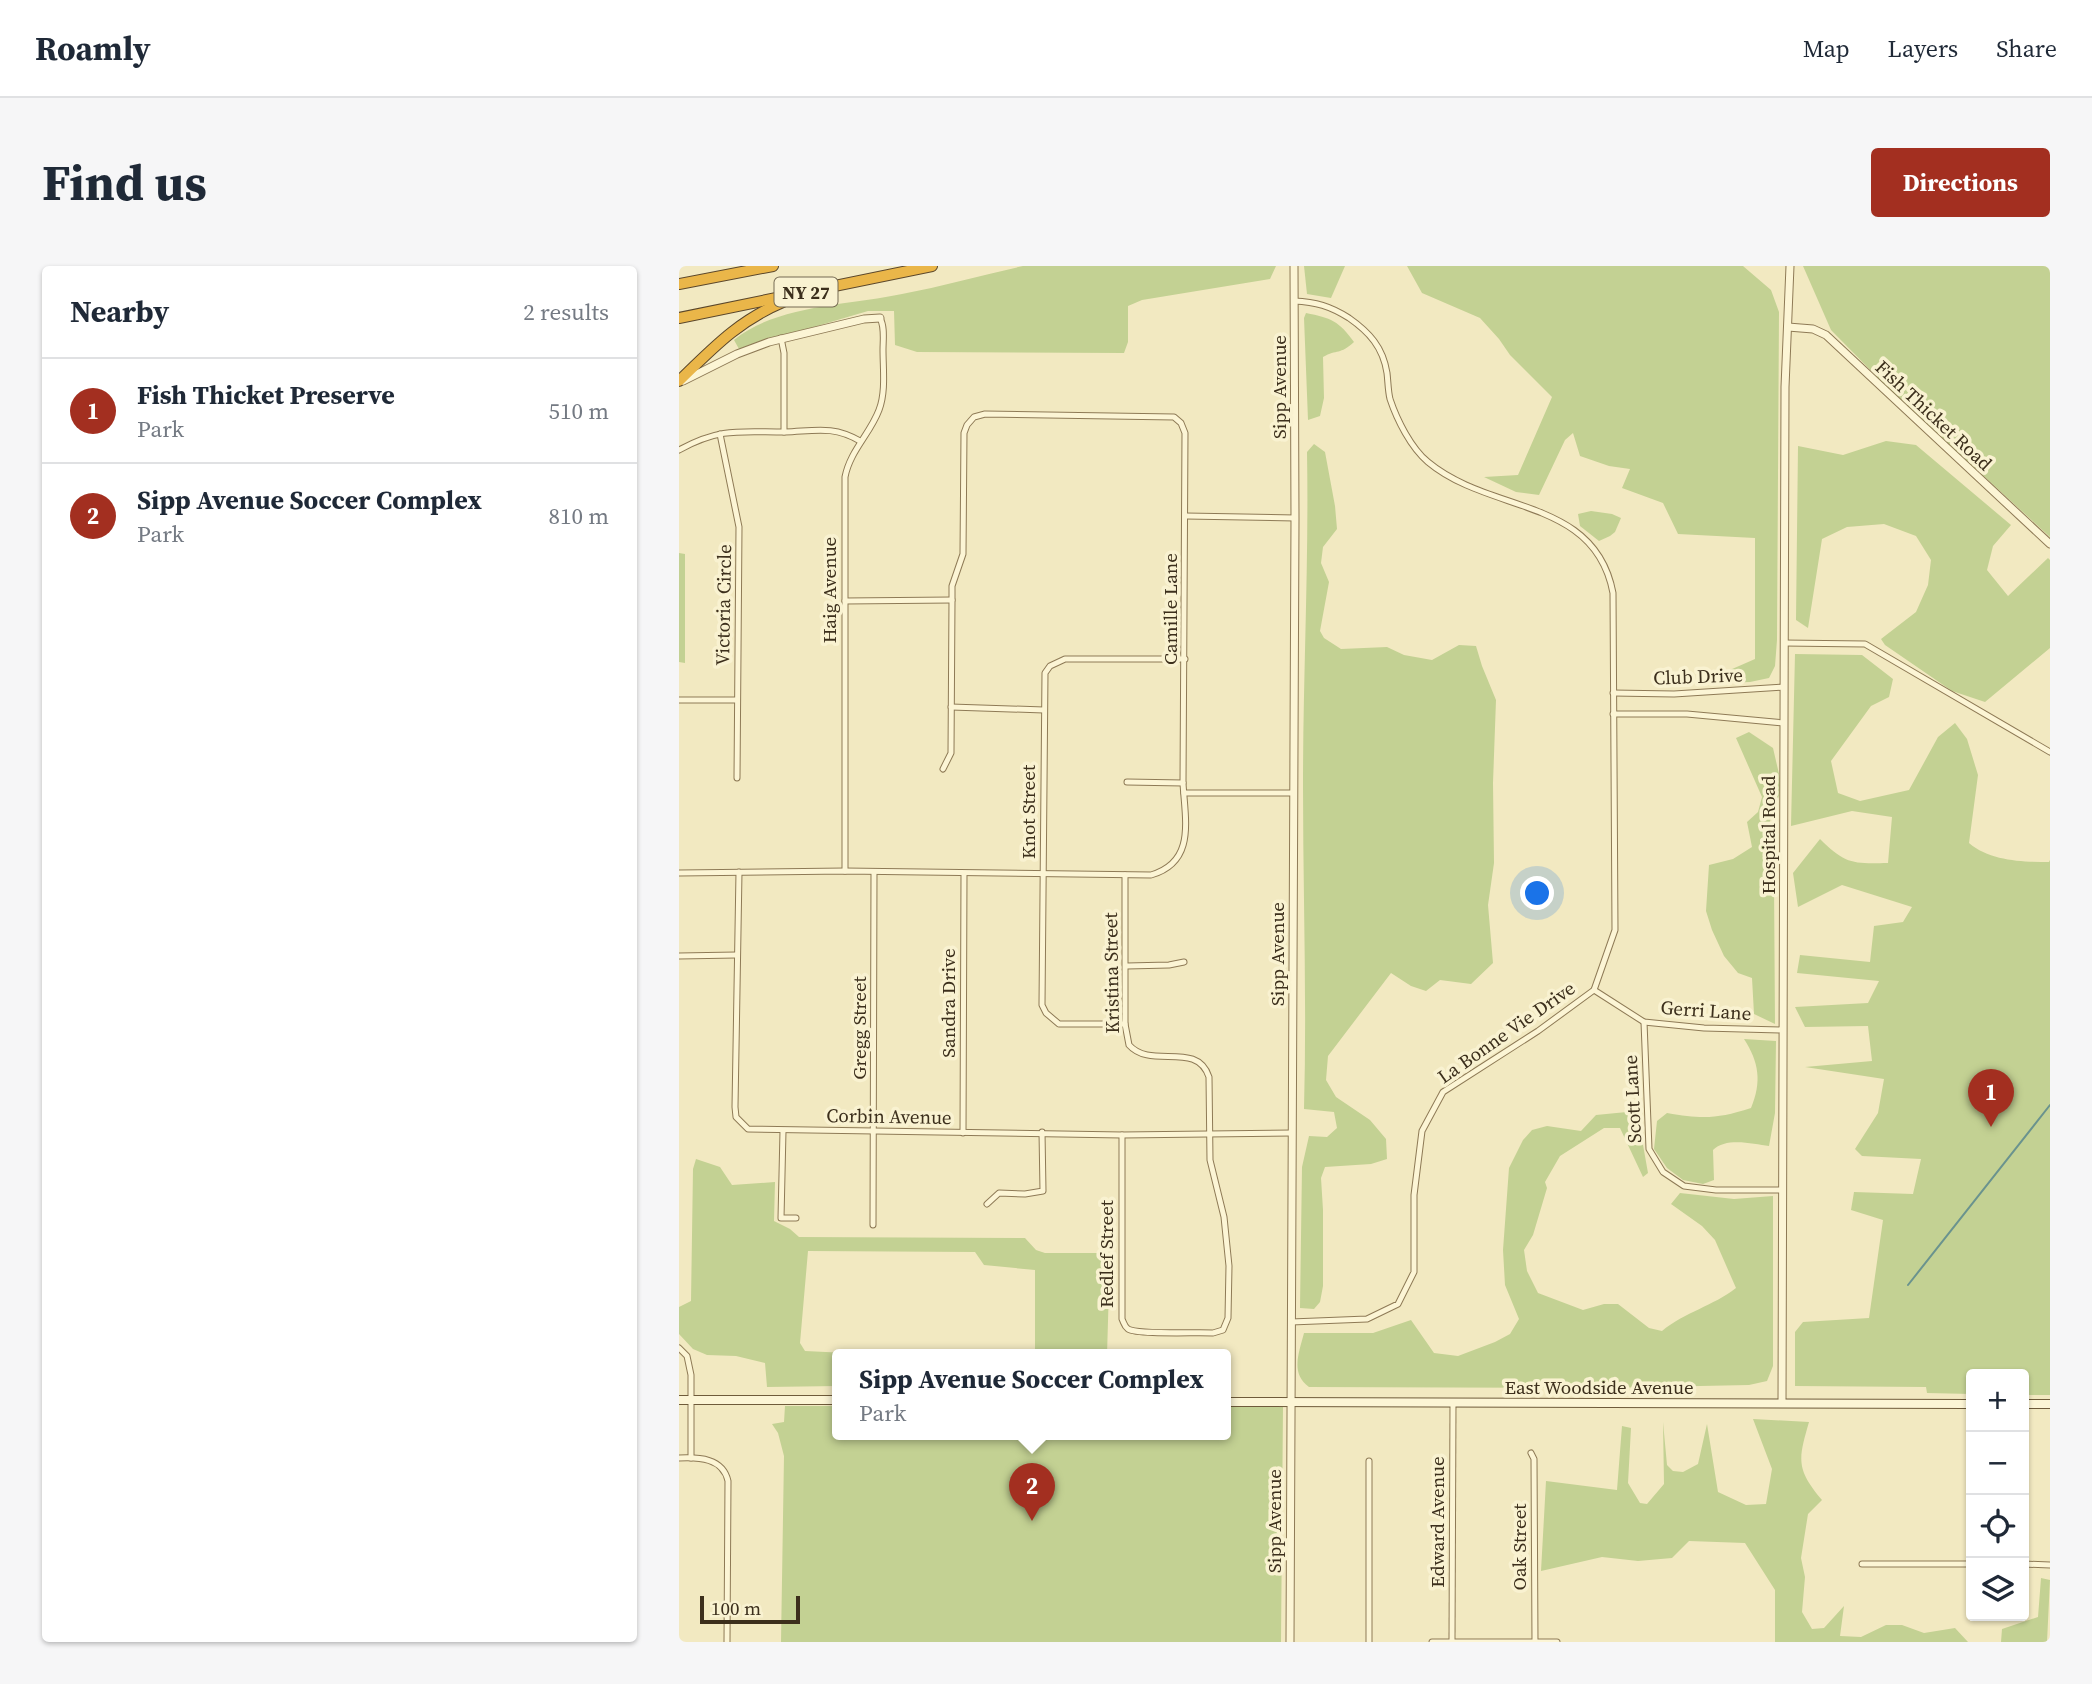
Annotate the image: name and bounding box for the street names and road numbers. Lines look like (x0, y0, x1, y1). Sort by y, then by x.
road number: NY 27 (775, 278, 837, 307)
street label: Sipp Avenue (1266, 335, 1292, 439)
street label: Fish Thicket Road (1870, 354, 1998, 476)
street label: Haig Avenue (816, 537, 842, 643)
street label: Victoria Circle (709, 544, 737, 666)
street label: Camille Lane (1157, 553, 1183, 665)
street label: Club Drive (1653, 661, 1743, 691)
street label: Knot Street (1015, 764, 1041, 859)
street label: Hospital Road (1755, 775, 1781, 894)
street label: Sipp Avenue (1264, 902, 1290, 1006)
street label: Kristina Street (1097, 911, 1125, 1034)
street label: Sandra Drive (935, 948, 961, 1058)
street label: Gregg Street (846, 975, 872, 1080)
street label: La Bonne Vie Drive (1432, 975, 1580, 1089)
street label: Gerri Lane (1660, 994, 1752, 1026)
street label: Scott Lane (1617, 1054, 1647, 1144)
street label: Corbin Avenue (826, 1102, 952, 1130)
street label: Redlef Street (1093, 1199, 1119, 1308)
street label: East Woodside Avenue (1504, 1374, 1694, 1400)
street label: Edward Avenue (1424, 1456, 1450, 1588)
street label: Sipp Avenue (1261, 1469, 1287, 1573)
street label: Oak Street (1506, 1503, 1532, 1591)

